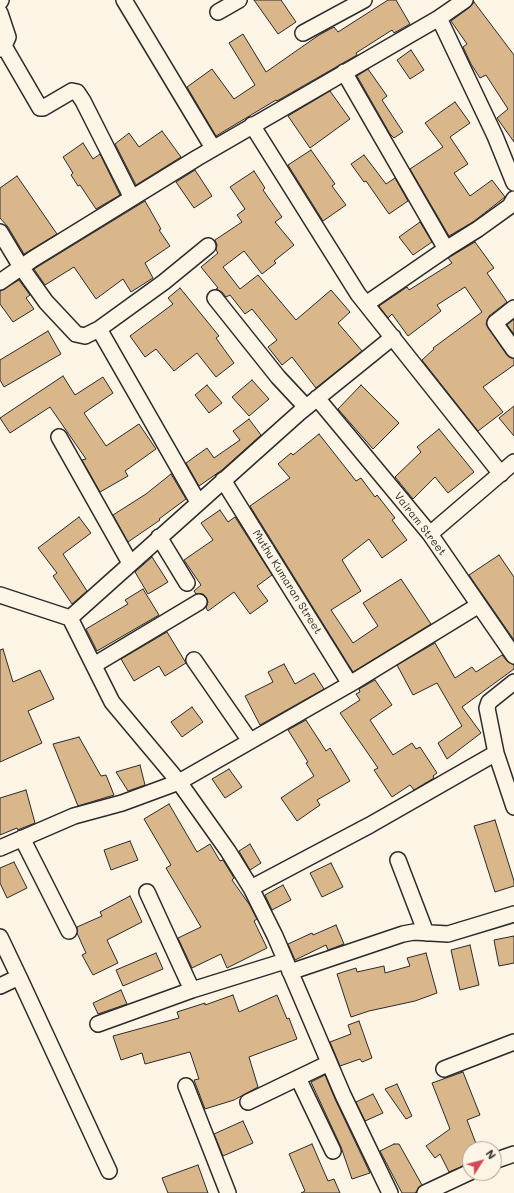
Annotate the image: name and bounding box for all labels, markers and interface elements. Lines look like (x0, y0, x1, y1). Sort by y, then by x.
street label: Vairam Street (391, 490, 449, 558)
street label: Muthu Kumaran Street (249, 527, 325, 637)
north arrow (462, 1141, 502, 1181)
text: N (483, 1146, 500, 1162)

